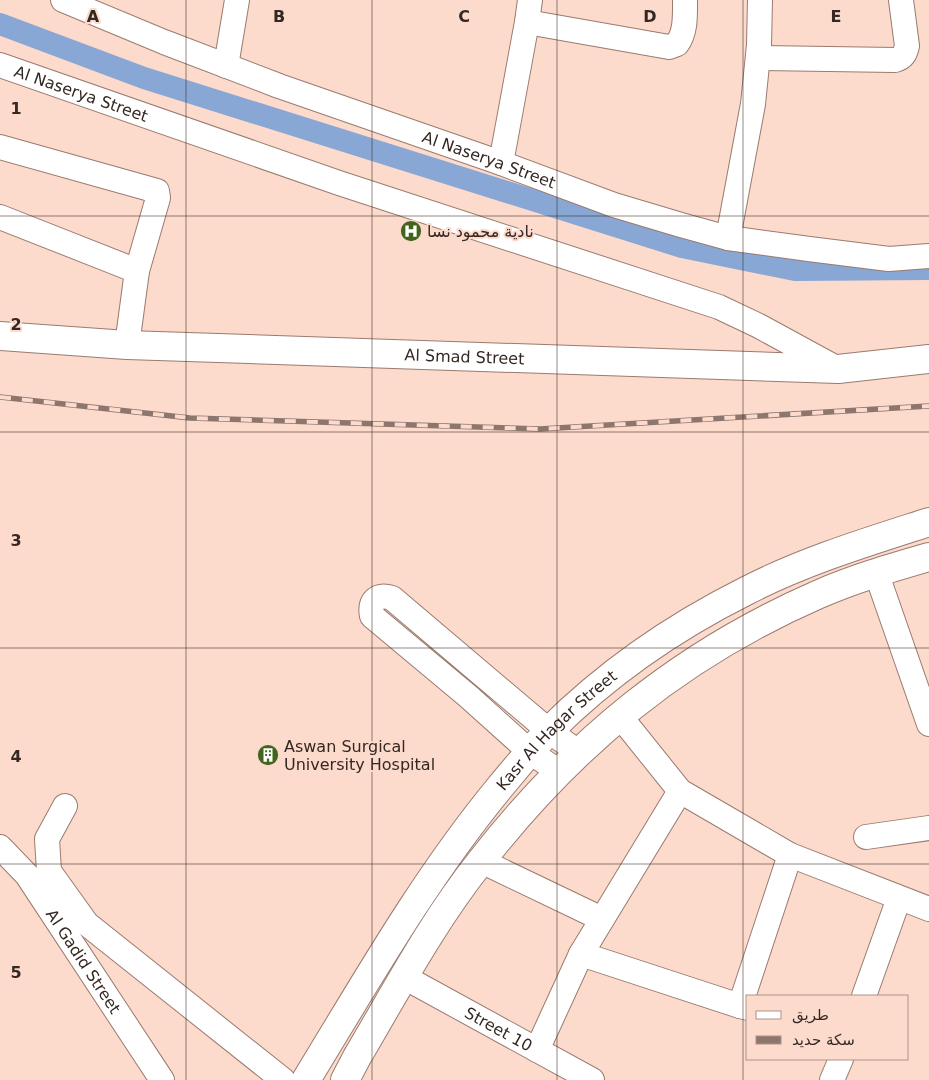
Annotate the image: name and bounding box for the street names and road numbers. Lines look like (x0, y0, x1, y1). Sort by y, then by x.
street label: Al Naserya Street (12, 61, 150, 125)
street label: Al Naserya Street (420, 127, 558, 192)
street label: Al Smad Street (404, 345, 525, 368)
street label: Kasr Al Hagar Street (492, 666, 620, 794)
street label: Al Gadid Street (42, 905, 125, 1017)
street label: Street 10 (462, 1003, 536, 1055)

